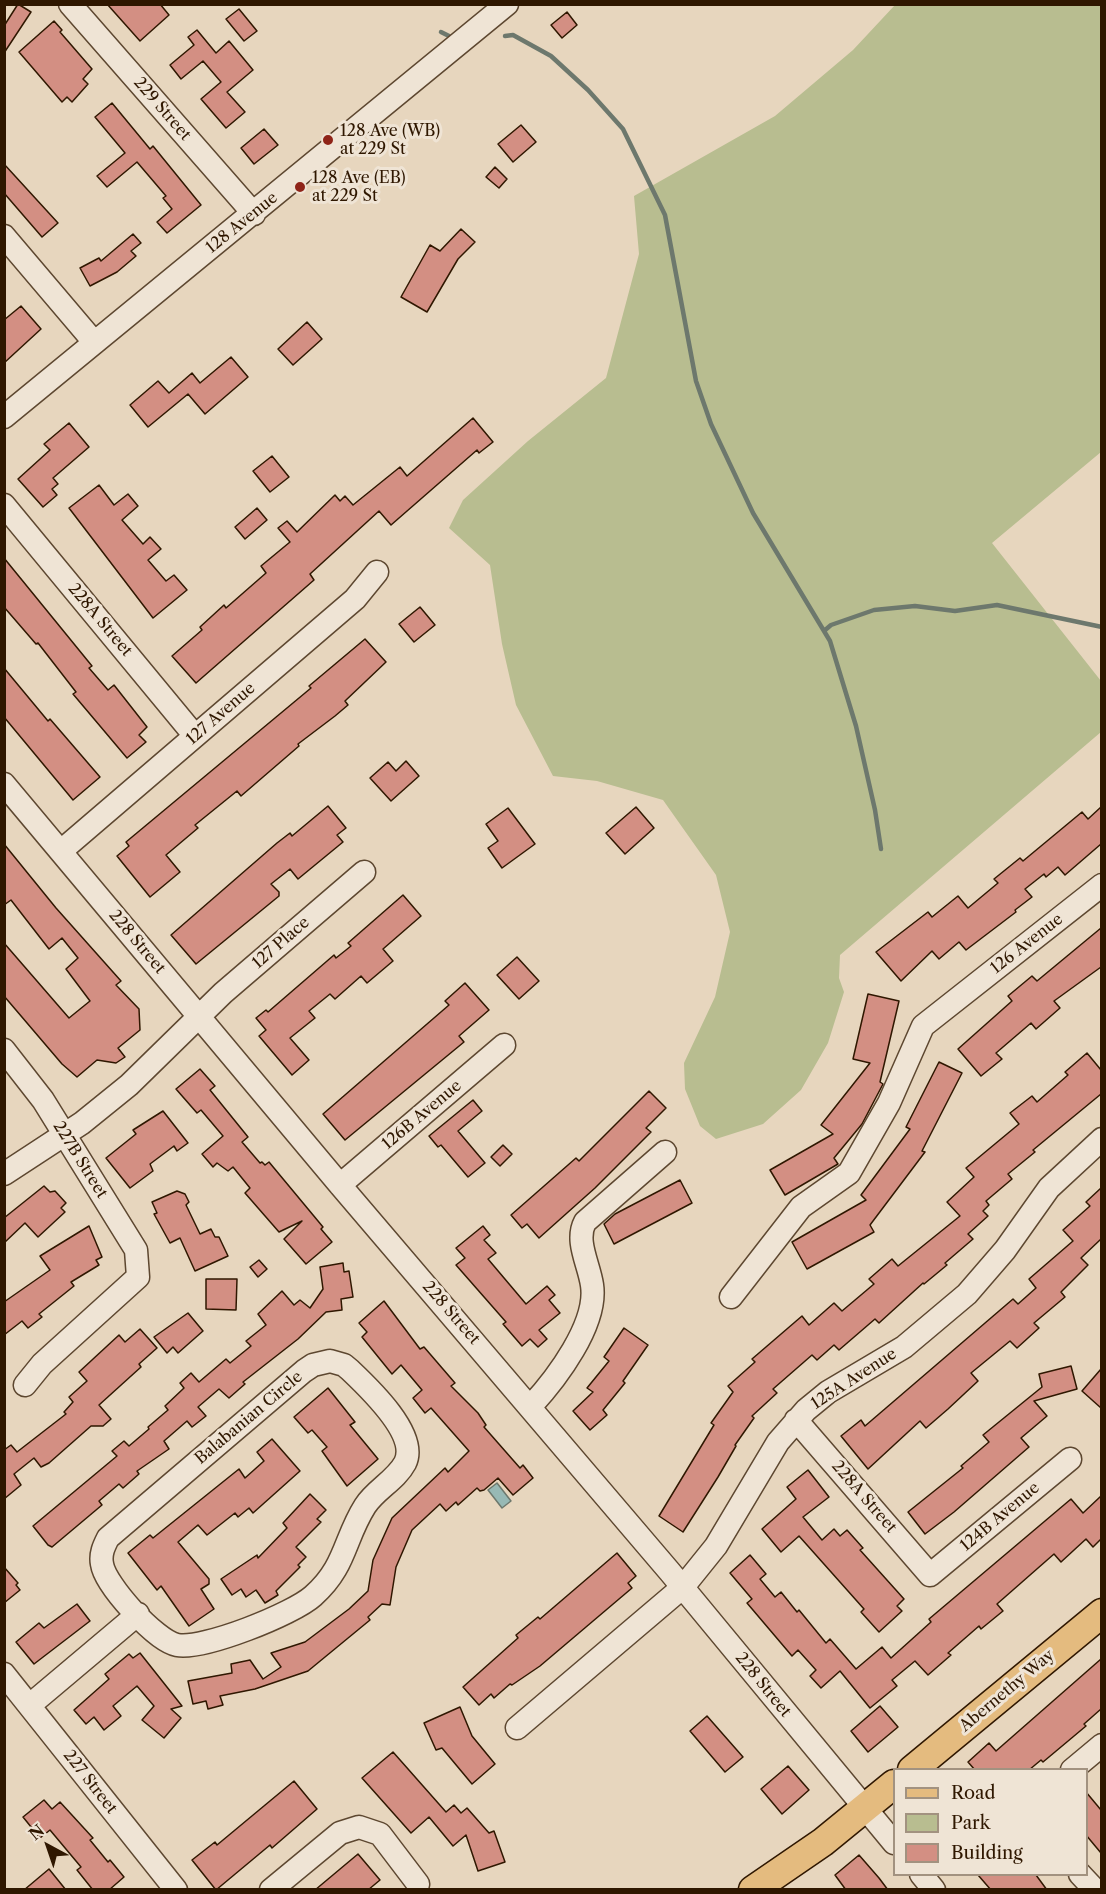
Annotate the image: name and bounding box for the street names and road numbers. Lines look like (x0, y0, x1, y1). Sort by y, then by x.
street label: 229 Street (129, 74, 195, 144)
street label: 128 Avenue (202, 188, 282, 258)
street label: 228A Street (64, 580, 136, 660)
street label: 127 Avenue (183, 679, 259, 749)
street label: 228 Street (105, 906, 169, 978)
street label: 126 Avenue (987, 910, 1067, 978)
street label: 127 Place (249, 913, 313, 973)
street label: 126B Avenue (378, 1076, 466, 1154)
street label: 227B Street (49, 1118, 111, 1202)
street label: 228 Street (418, 1277, 484, 1349)
street label: 125A Avenue (808, 1344, 900, 1414)
street label: Balabanian Circle (191, 1367, 307, 1469)
street label: 228A Street (827, 1457, 901, 1537)
street label: 124B Avenue (956, 1478, 1044, 1556)
street label: Abernethy Way (956, 1646, 1058, 1736)
street label: 228 Street (731, 1649, 795, 1721)
street label: 227 Street (59, 1746, 121, 1818)

